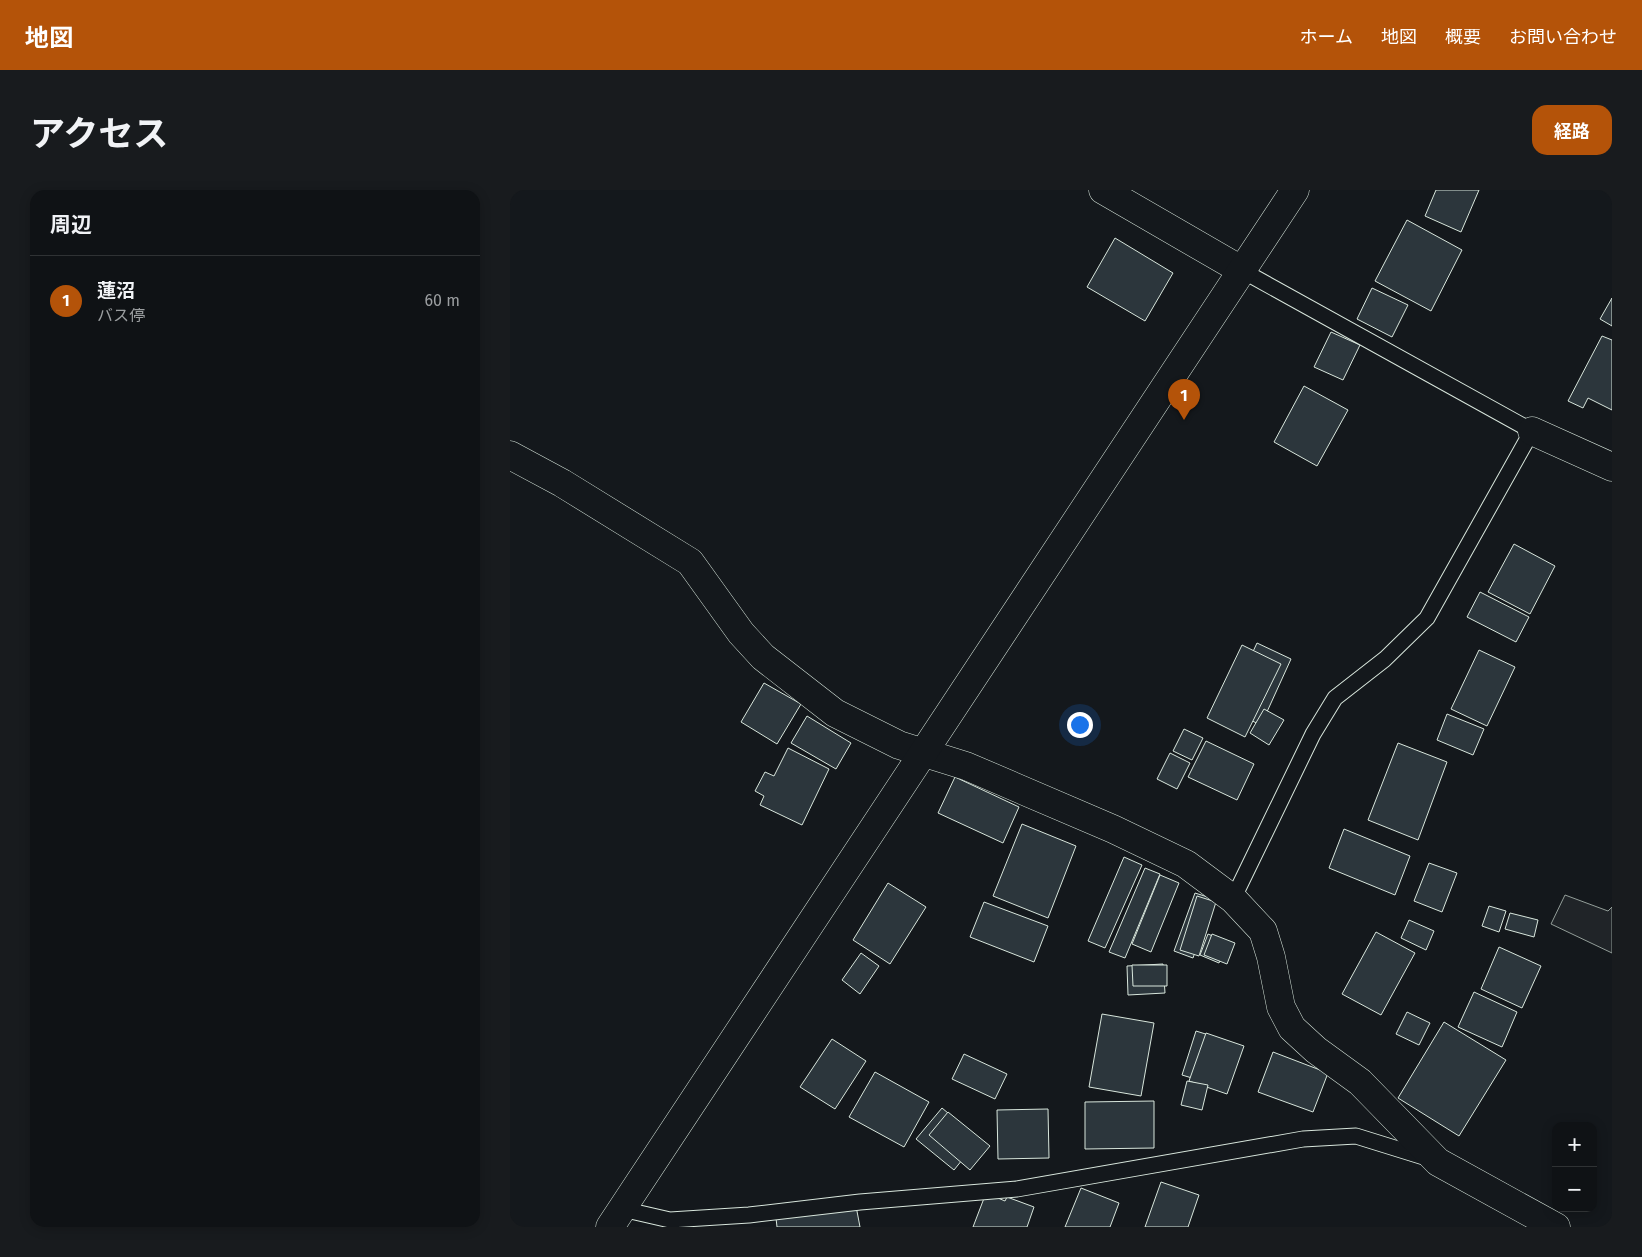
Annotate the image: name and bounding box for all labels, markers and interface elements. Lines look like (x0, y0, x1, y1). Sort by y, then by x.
text: 地図 (25, 24, 73, 52)
text: ホーム (1300, 26, 1353, 48)
text: 地図 (1381, 26, 1417, 48)
text: 概要 (1445, 26, 1481, 48)
text: お問い合わせ (1509, 26, 1617, 48)
button: 経路 (1532, 105, 1612, 155)
text: アクセス (30, 113, 168, 155)
text: 周辺 (50, 212, 92, 238)
text: 蓮沼 (97, 279, 135, 302)
text: 1 (62, 291, 70, 310)
text: 60 m (425, 291, 460, 310)
text: バス停 (97, 306, 145, 325)
pin: 1 (1168, 379, 1200, 420)
your location (1067, 712, 1093, 738)
map controls (1552, 1122, 1597, 1212)
button: + (1552, 1122, 1597, 1167)
button: − (1552, 1167, 1597, 1212)

